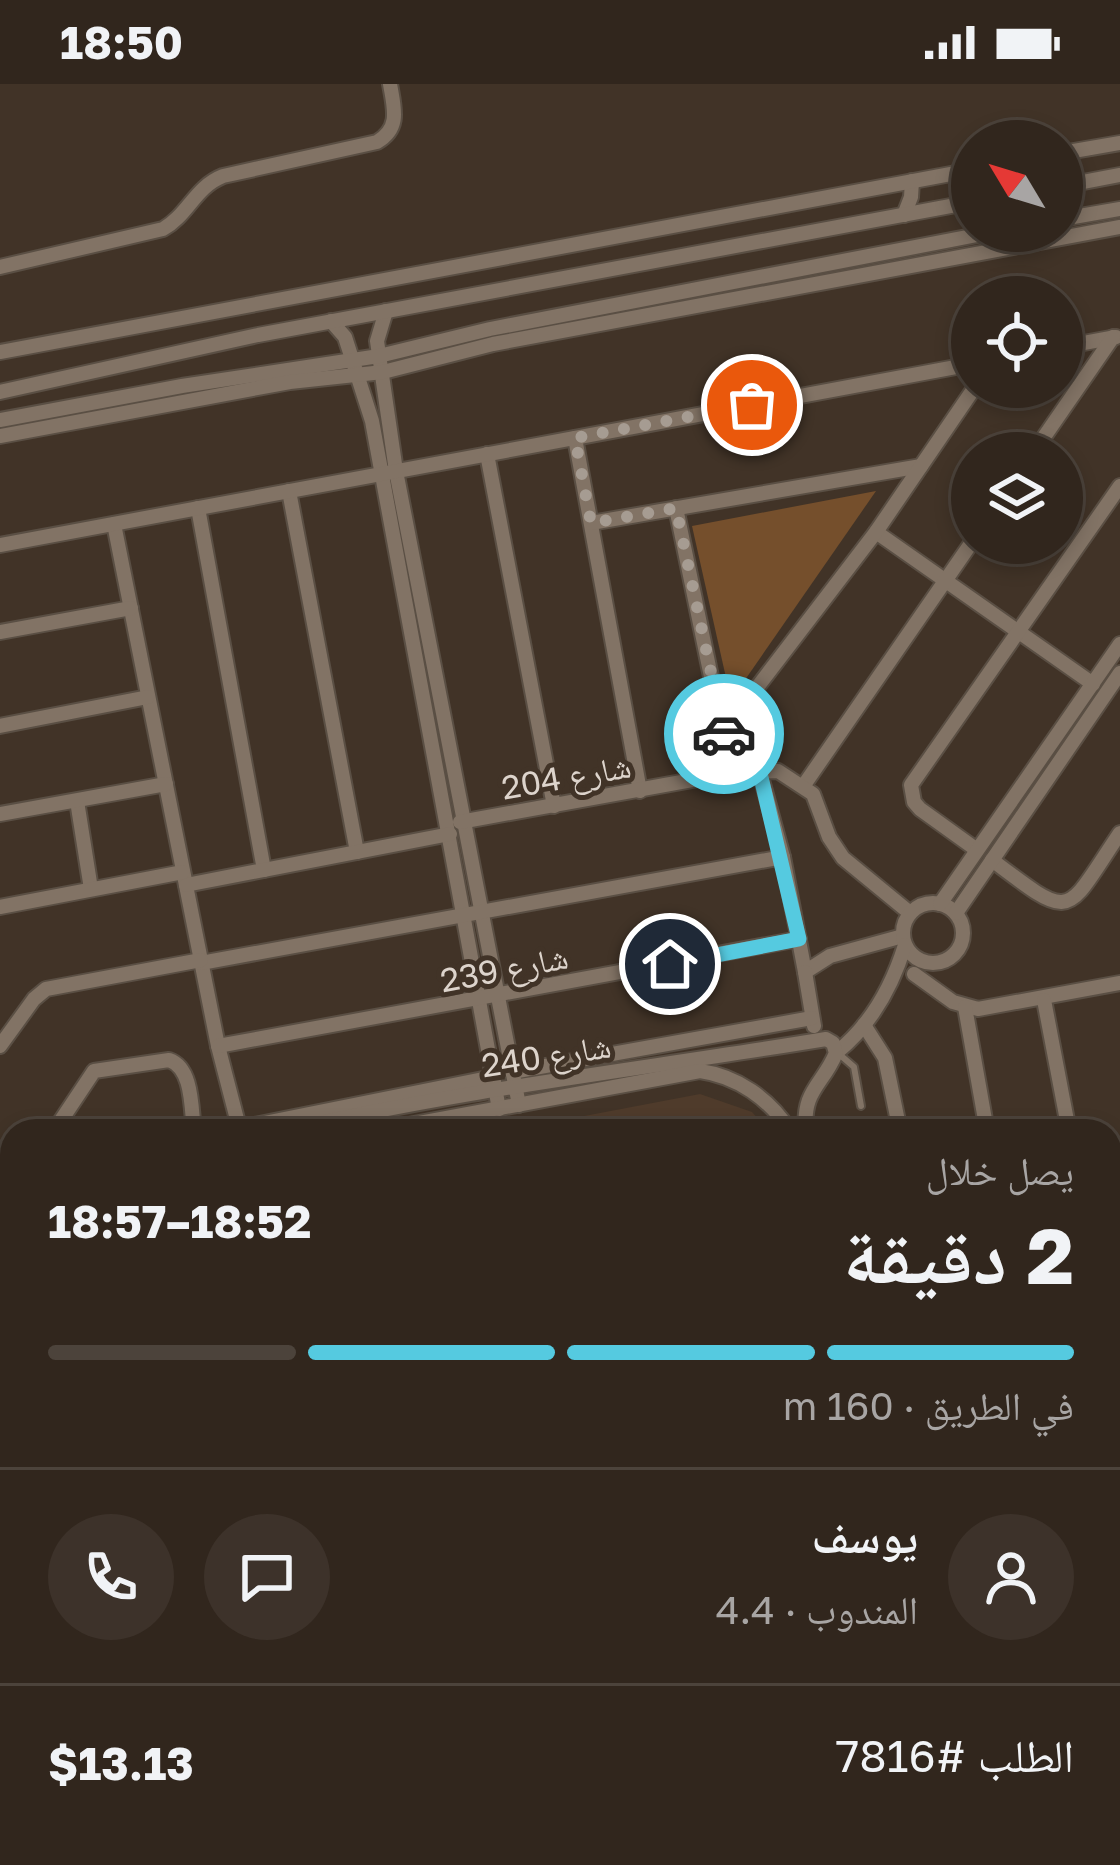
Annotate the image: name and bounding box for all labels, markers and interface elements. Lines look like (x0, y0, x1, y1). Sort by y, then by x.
text: 18:50 (60, 15, 183, 69)
north arrow (951, 120, 1083, 252)
map controls (951, 120, 1083, 564)
button: locate (951, 276, 1083, 408)
pin (701, 354, 803, 456)
icon: bag (719, 372, 785, 438)
button: layers (951, 432, 1083, 564)
courier (664, 674, 784, 794)
icon: car (691, 701, 757, 767)
street label: شارع 204 (498, 745, 634, 809)
pin (619, 913, 721, 1015)
icon: home (637, 931, 703, 997)
street label: شارع 239 (437, 937, 572, 1001)
street label: شارع 240 (478, 1026, 614, 1086)
text: يصل خلال (926, 1147, 1074, 1194)
text: 18:52–18:57 (48, 1194, 312, 1248)
text: 2 دقيقة (843, 1208, 1074, 1301)
text: في الطريق · 160 m (783, 1382, 1074, 1429)
text: يوسف (812, 1509, 918, 1563)
button: phone (48, 1514, 174, 1640)
button: chat (204, 1514, 330, 1640)
button: person (948, 1514, 1074, 1640)
text: المندوب · 4.4 (716, 1586, 918, 1633)
text: الطلب #7816 (835, 1728, 1074, 1782)
text: $13.13 (48, 1736, 194, 1790)

